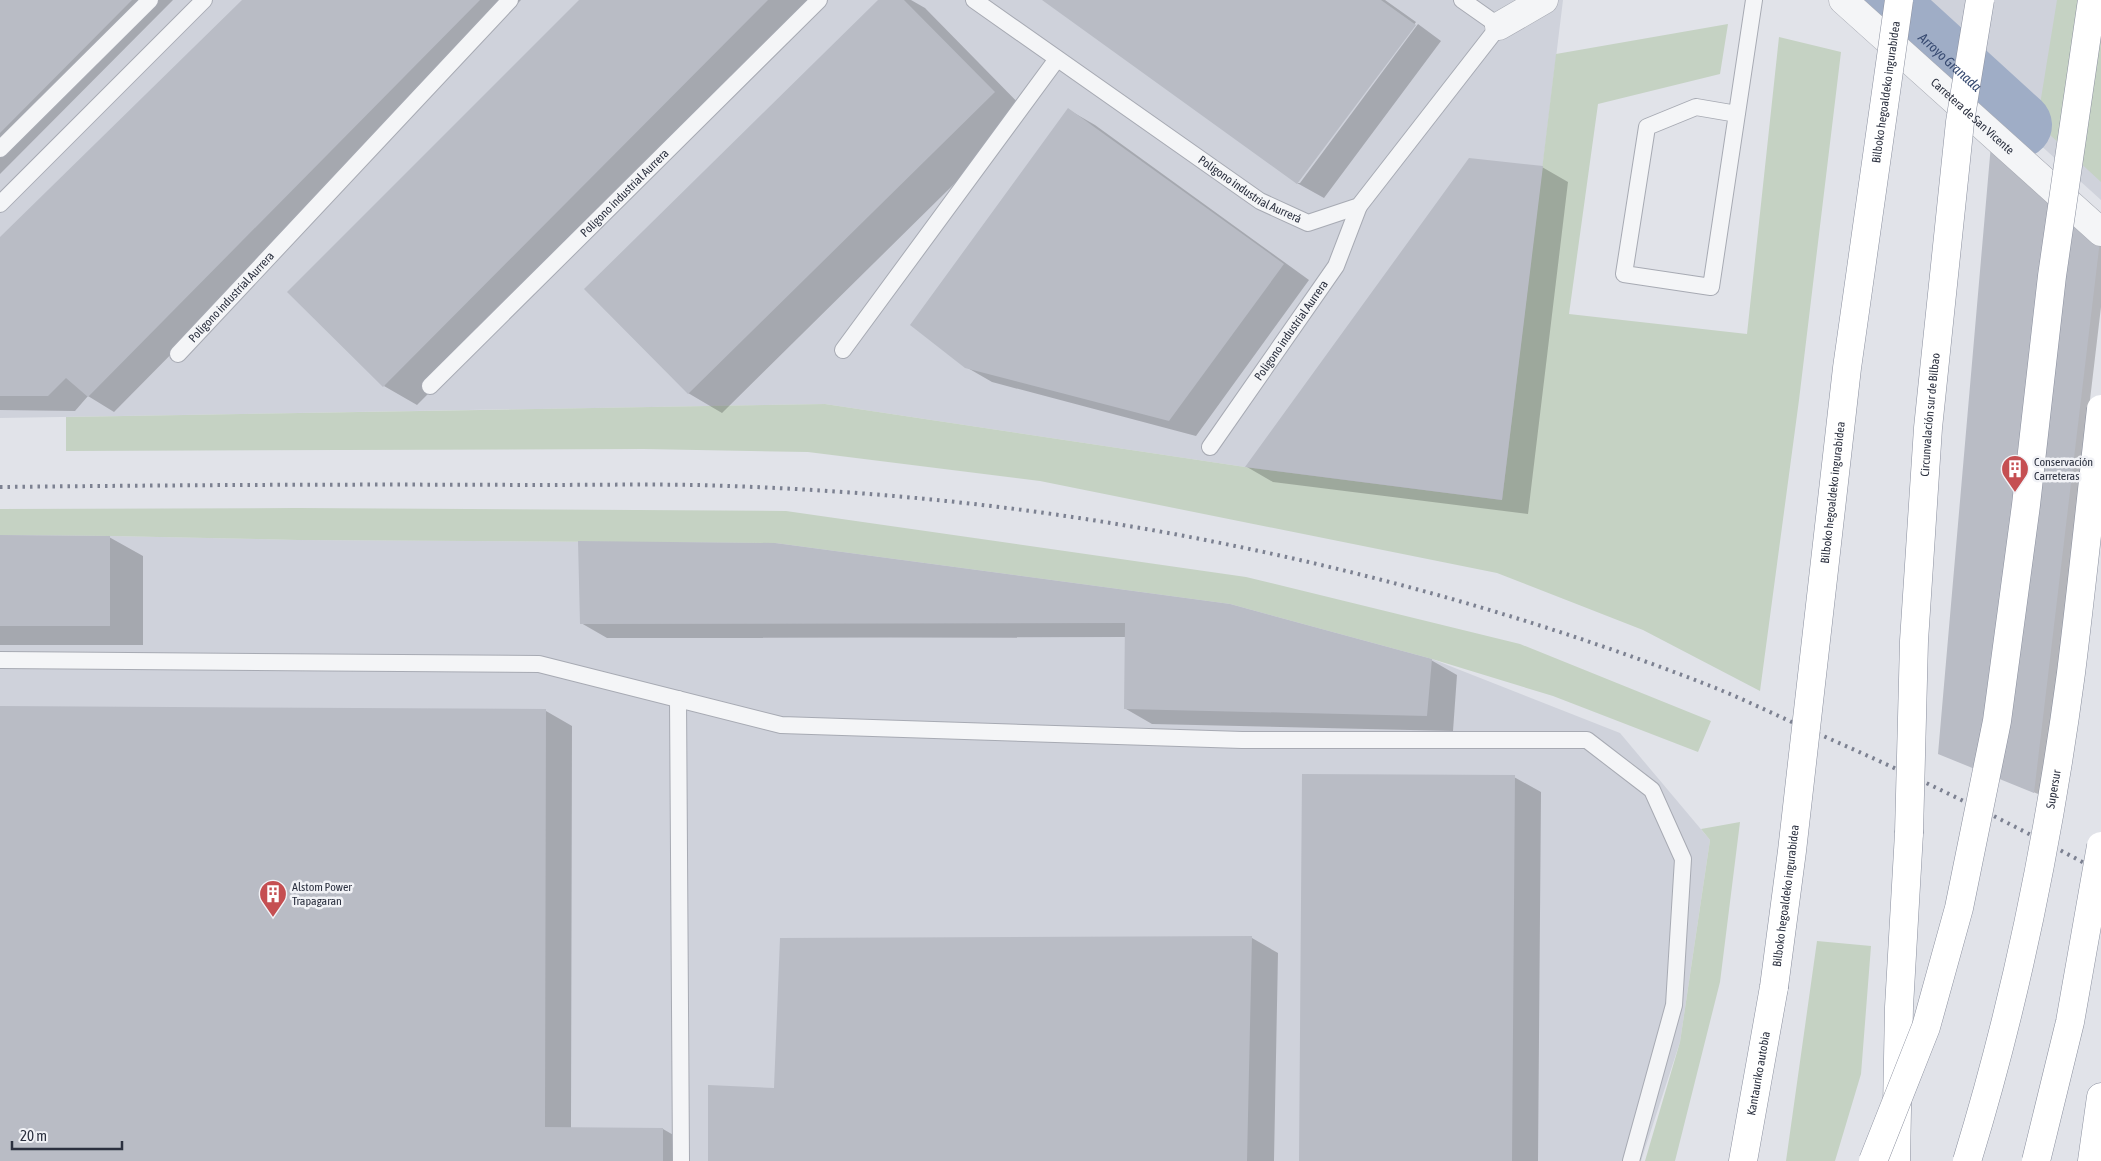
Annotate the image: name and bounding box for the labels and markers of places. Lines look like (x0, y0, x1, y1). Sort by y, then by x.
building icon: Conservación Carreteras (2000, 454, 2030, 493)
place label: Conservación Carreteras (2034, 455, 2093, 483)
building icon: Alstom Power Trapagaran (258, 879, 288, 918)
place label: Alstom Power Trapagaran (292, 880, 352, 908)

